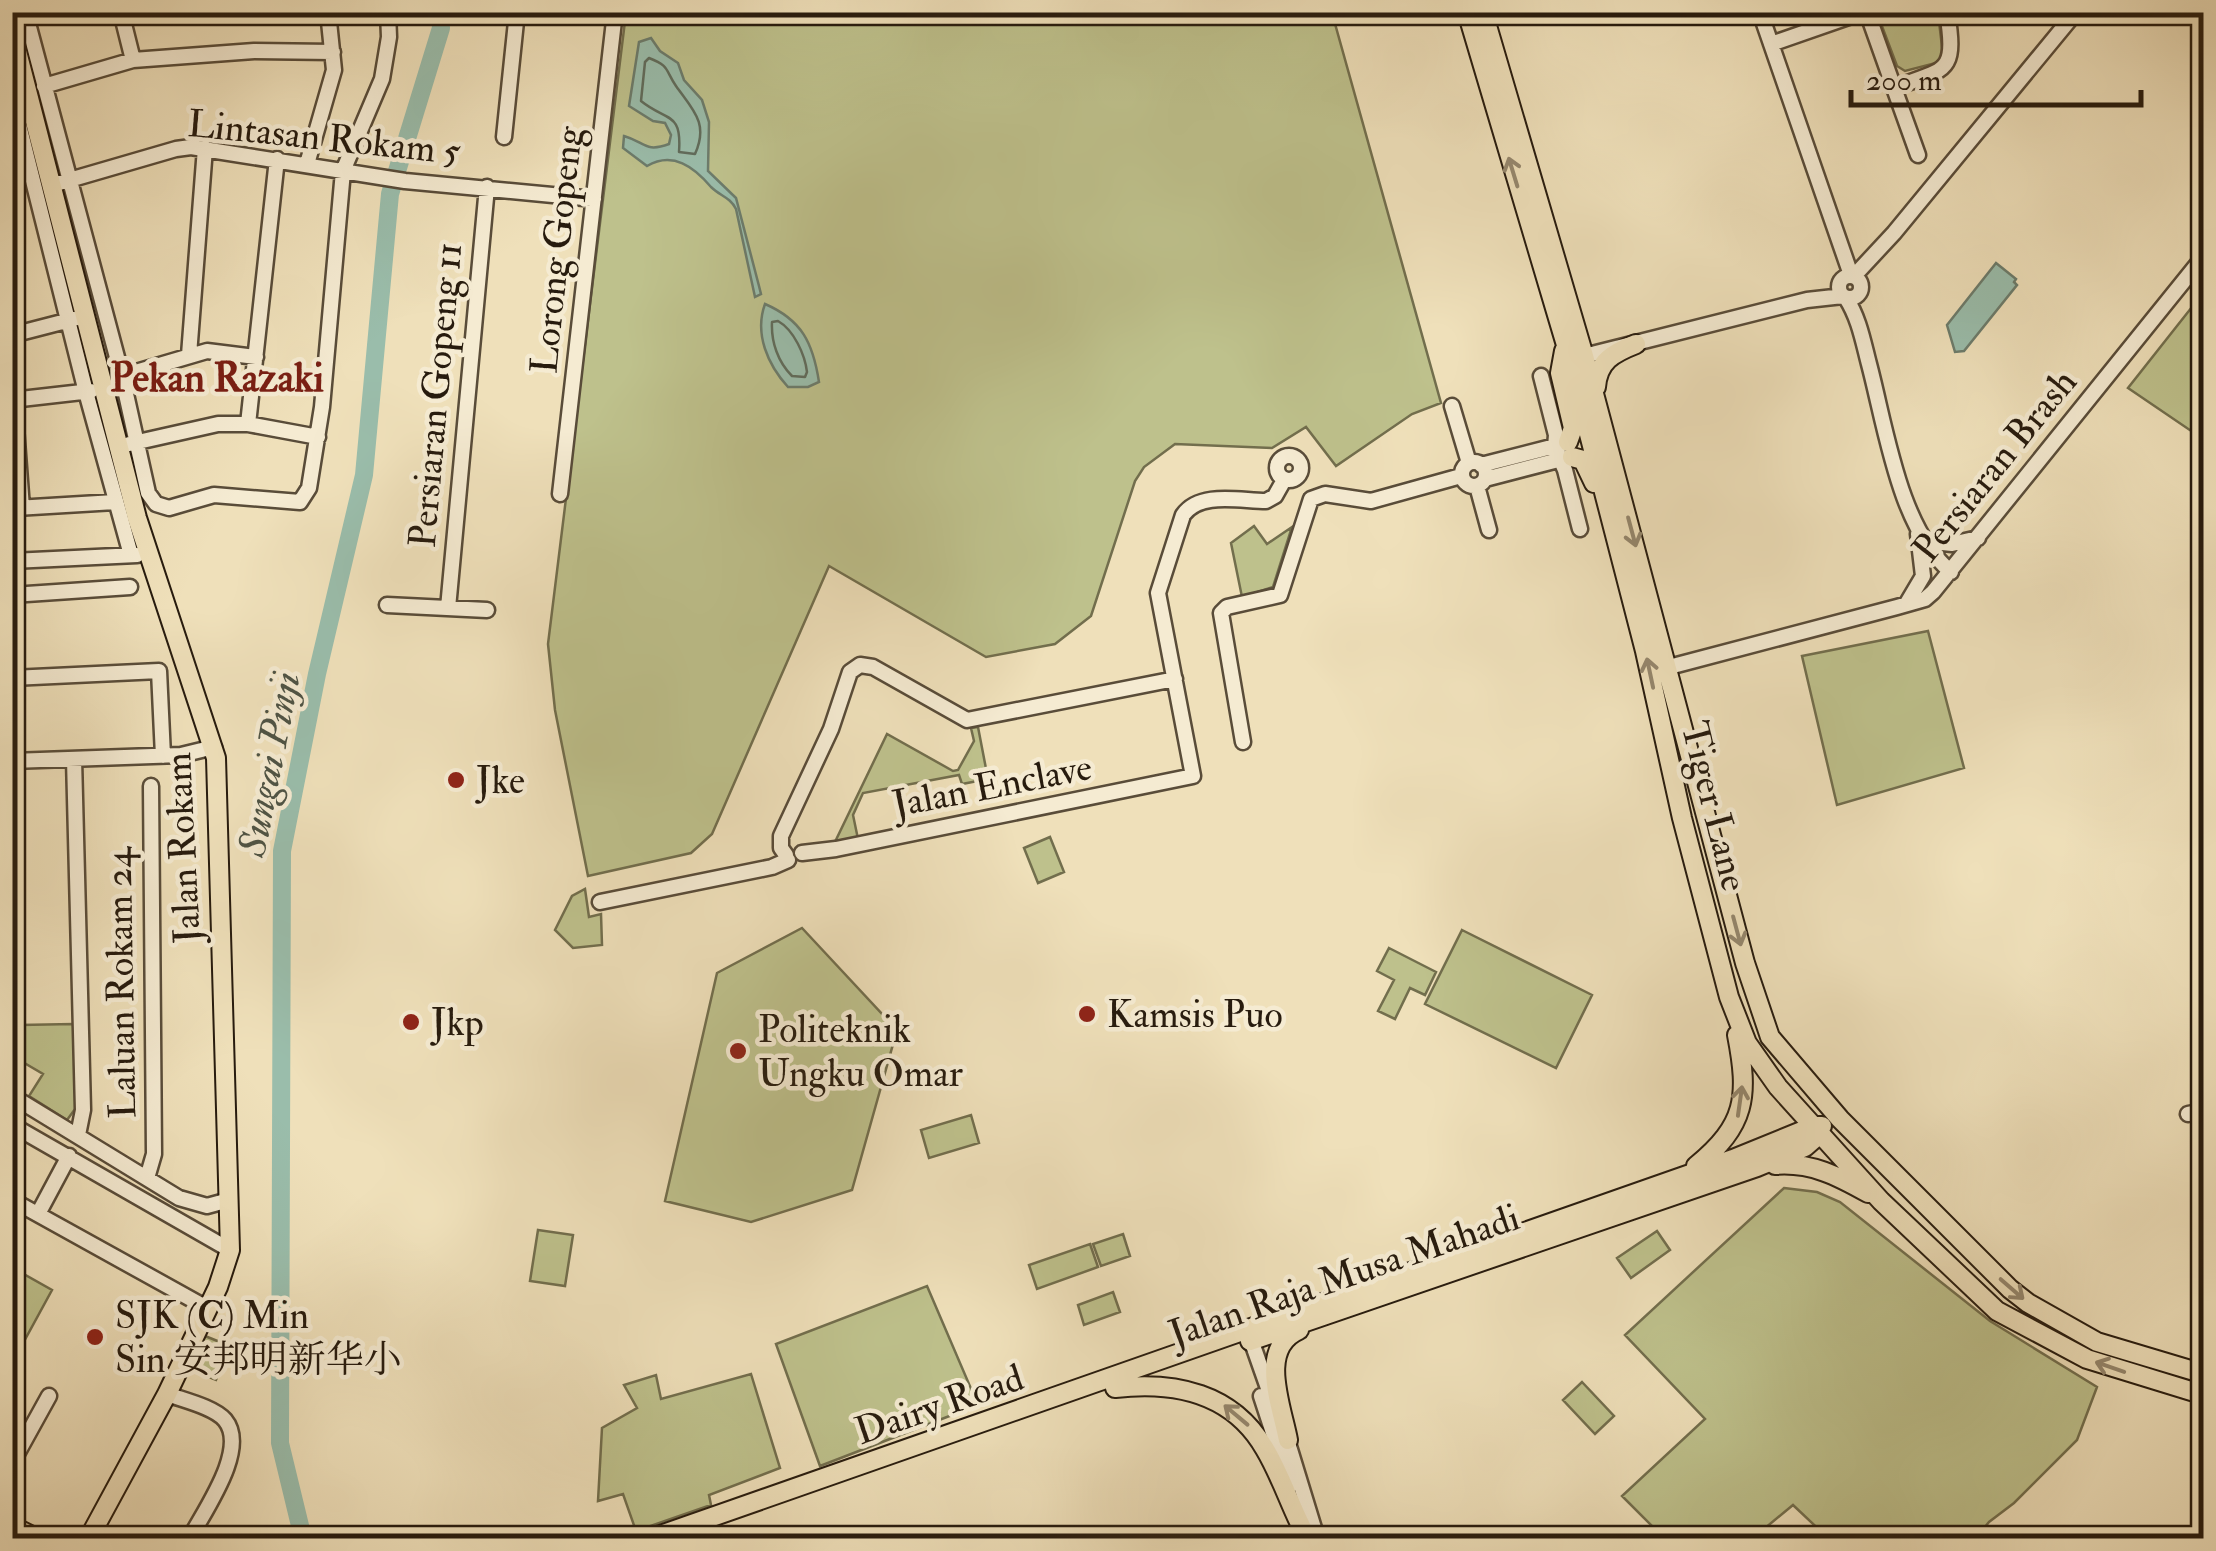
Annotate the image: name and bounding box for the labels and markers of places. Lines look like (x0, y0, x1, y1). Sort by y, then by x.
place label: Jke (475, 757, 525, 805)
marker: Jke (445, 769, 467, 791)
place label: Kamsis Puo (1107, 991, 1283, 1039)
place label: Jkp (430, 999, 484, 1047)
marker: Kamsis Puo (1076, 1003, 1098, 1025)
place label: Politeknik Ungku Omar (758, 1006, 963, 1098)
marker: Jkp (400, 1011, 422, 1033)
marker: Politeknik Ungku Omar (727, 1040, 749, 1062)
place label: SJK (C) Min Sin 安邦明新华小 (115, 1292, 402, 1384)
marker: SJK (C) Min Sin 安邦明新华小 (84, 1326, 106, 1348)

